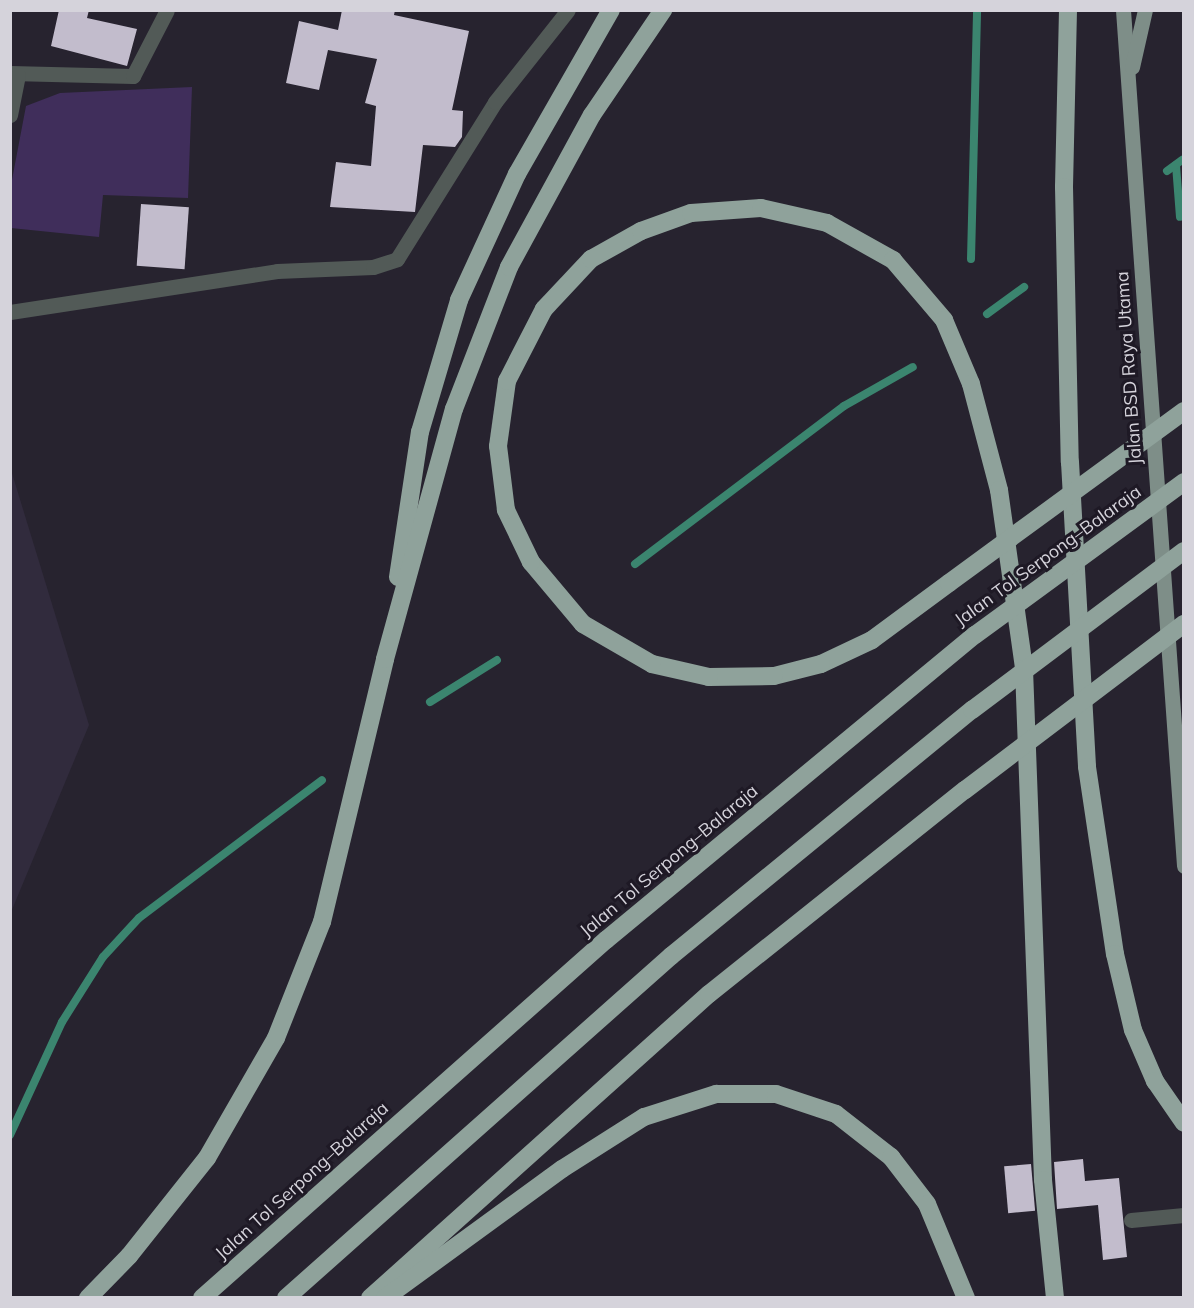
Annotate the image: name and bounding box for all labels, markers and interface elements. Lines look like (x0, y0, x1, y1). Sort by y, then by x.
street label: Jalan BSD Raya Utama (1111, 271, 1147, 465)
street label: Jalan Tol Serpong–Balaraja (950, 481, 1146, 631)
street label: Jalan Tol Serpong–Balaraja (576, 780, 762, 942)
street label: Jalan Tol Serpong–Balaraja (211, 1098, 393, 1264)

